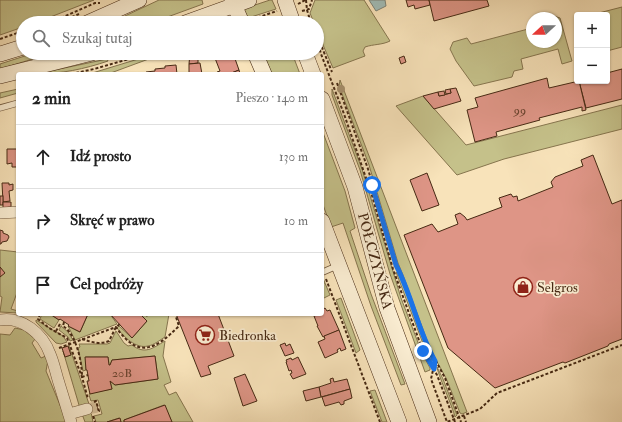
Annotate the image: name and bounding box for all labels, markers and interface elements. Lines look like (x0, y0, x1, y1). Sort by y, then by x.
north arrow (526, 12, 562, 48)
map controls (574, 12, 610, 84)
button: + (574, 12, 610, 48)
search box (16, 16, 324, 60)
icon: search (30, 27, 52, 49)
text: Szukaj tutaj (62, 29, 132, 48)
button: − (574, 48, 610, 84)
text: 2 min (32, 88, 71, 109)
text: Pieszo · 140 m (235, 90, 308, 106)
house number: 99 (513, 103, 526, 118)
icon: ahead (32, 146, 54, 168)
text: Idź prosto (70, 147, 131, 166)
text: 130 m (279, 149, 308, 165)
route start (363, 176, 381, 194)
icon: right (32, 210, 54, 232)
text: Skręć w prawo (70, 211, 154, 230)
street label: POŁCZYŃSKA (354, 211, 396, 311)
text: 10 m (284, 213, 308, 229)
icon: arrive (32, 274, 54, 296)
text: Cel podróży (70, 275, 143, 294)
shop icon: Selgros (512, 276, 534, 298)
place label: Selgros (537, 279, 578, 296)
supermarket icon: Biedronka (194, 324, 216, 346)
place label: Biedronka (219, 327, 276, 344)
route end (414, 342, 432, 360)
house number: 20B (112, 366, 132, 381)

